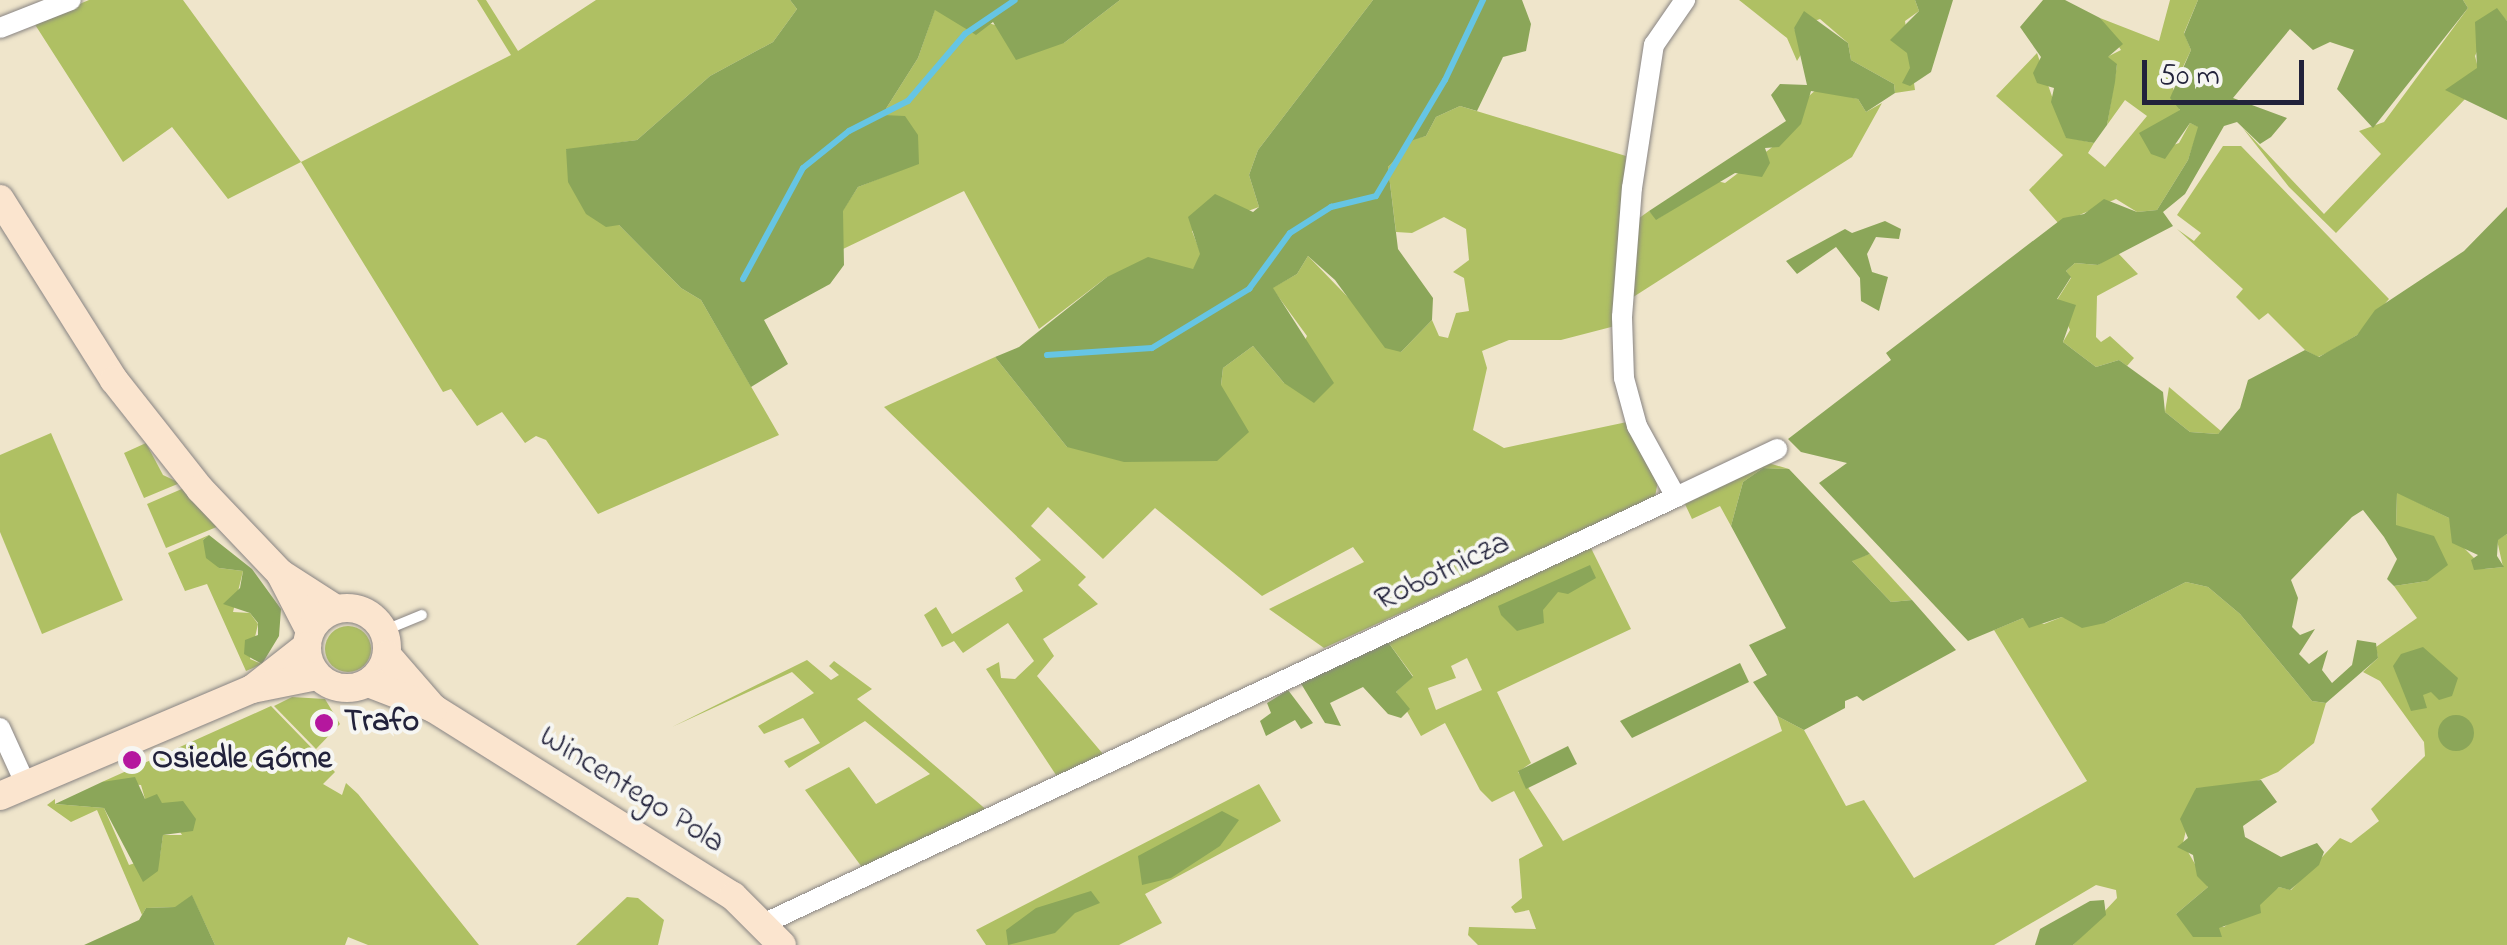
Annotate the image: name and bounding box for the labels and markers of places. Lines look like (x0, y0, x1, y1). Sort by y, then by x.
place label: Trafo (344, 704, 419, 742)
marker: Trafo (313, 712, 335, 734)
place label: Osiedle Górne (152, 741, 332, 779)
marker: Osiedle Górne (121, 749, 143, 771)

